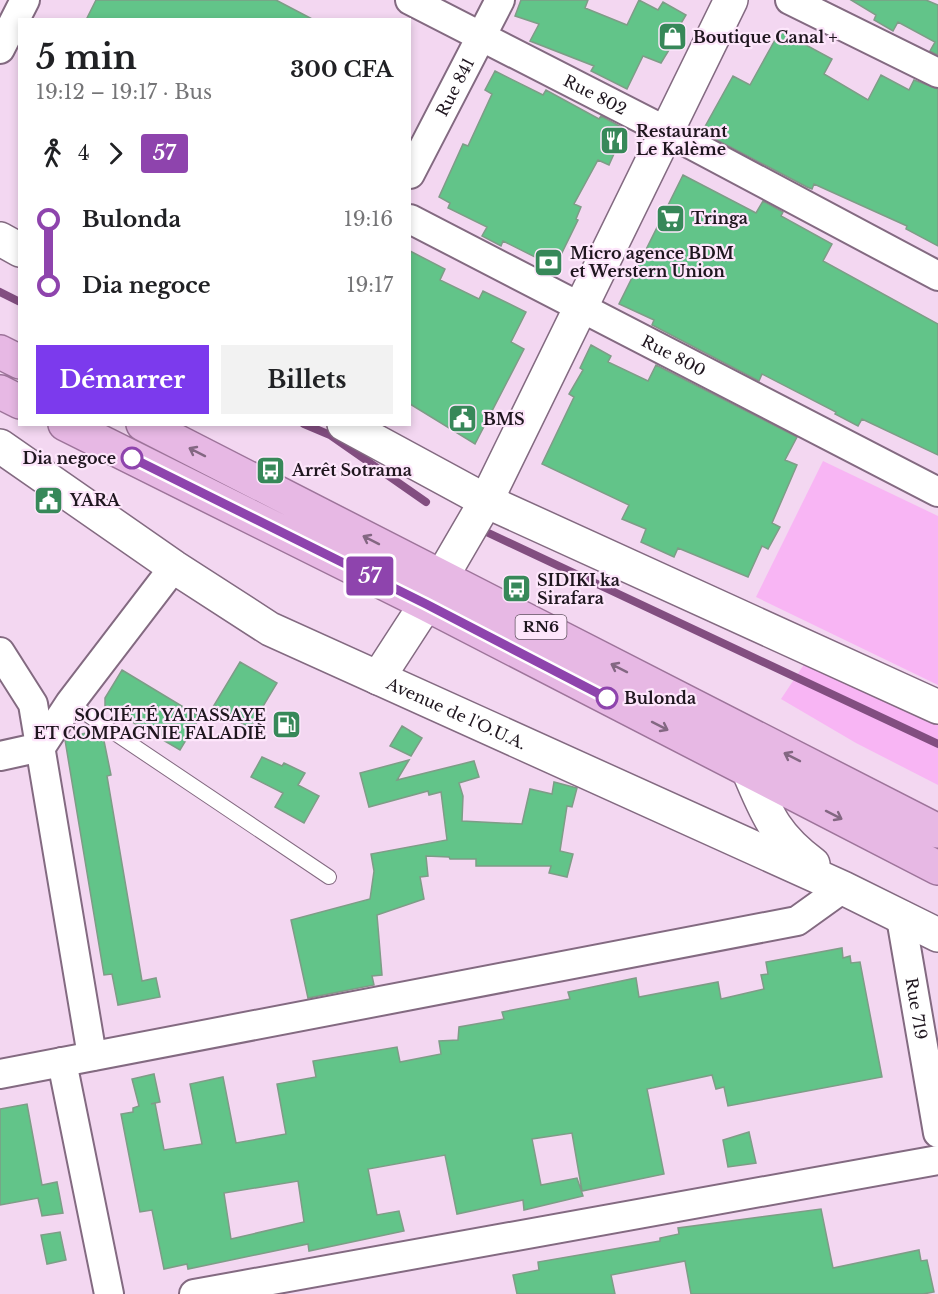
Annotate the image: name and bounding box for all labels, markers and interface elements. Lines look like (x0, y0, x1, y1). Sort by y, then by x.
shop icon: Boutique Canal + (656, 21, 688, 53)
place label: Boutique Canal + (693, 27, 837, 47)
text: 5 min (36, 37, 137, 78)
street label: Rue 841 (432, 54, 478, 120)
text: 300 CFA (290, 56, 393, 83)
street label: Rue 802 (560, 70, 630, 119)
text: 19:12 – 19:17 · Bus (36, 80, 212, 104)
place label: Restaurant Le Kalème (636, 121, 728, 159)
restaurant icon: Restaurant Le Kalème (599, 124, 631, 156)
icon: walk (36, 137, 69, 170)
icon: forward (99, 137, 132, 170)
text: 57 (153, 140, 176, 166)
text: 4 (78, 141, 90, 165)
supermarket icon: Tringa (654, 202, 686, 234)
text: Bulonda (82, 206, 181, 233)
text: 19:16 (344, 207, 393, 231)
place label: Tringa (691, 208, 748, 228)
place label: Micro agence BDM et Werstern Union (570, 243, 734, 281)
bank icon: Micro agence BDM et Werstern Union (533, 246, 565, 278)
text: Dia negoce (82, 272, 211, 299)
text: 19:17 (347, 273, 393, 297)
street label: Rue 800 (638, 331, 709, 380)
button: Démarrer (36, 345, 209, 414)
button: Billets (221, 345, 393, 414)
public building icon: BMS (446, 403, 478, 435)
place label: BMS (483, 409, 525, 429)
one-way arrow (188, 446, 206, 457)
marker: Dia negoce (121, 447, 143, 469)
place label: Dia negoce (22, 448, 116, 468)
bus stop icon: Arrêt Sotrama (255, 454, 287, 486)
place label: Arrêt Sotrama (291, 460, 412, 480)
public building icon: YARA (33, 484, 65, 516)
place label: YARA (69, 490, 121, 510)
one-way arrow (362, 534, 380, 545)
line badge: 57 (343, 556, 397, 596)
text: 57 (358, 563, 382, 589)
place label: SIDIKI ka Sirafara (537, 570, 620, 608)
bus stop icon: SIDIKI ka Sirafara (500, 573, 532, 605)
road number: RN6 (516, 615, 566, 639)
one-way arrow (610, 662, 628, 673)
street label: Avenue de l'O.U.A. (383, 673, 530, 754)
marker: Bulonda (596, 687, 618, 709)
place label: Bulonda (624, 688, 696, 708)
place label: SOCIÉTÉ YATASSAYE ET COMPAGNIE FALADIÈ (33, 705, 266, 743)
fuel station icon: SOCIÉTÉ YATASSAYE ET COMPAGNIE FALADIÈ (271, 708, 303, 740)
one-way arrow (651, 721, 669, 732)
one-way arrow (783, 751, 801, 763)
one-way arrow (824, 810, 842, 821)
street label: Rue 719 (901, 976, 932, 1041)

